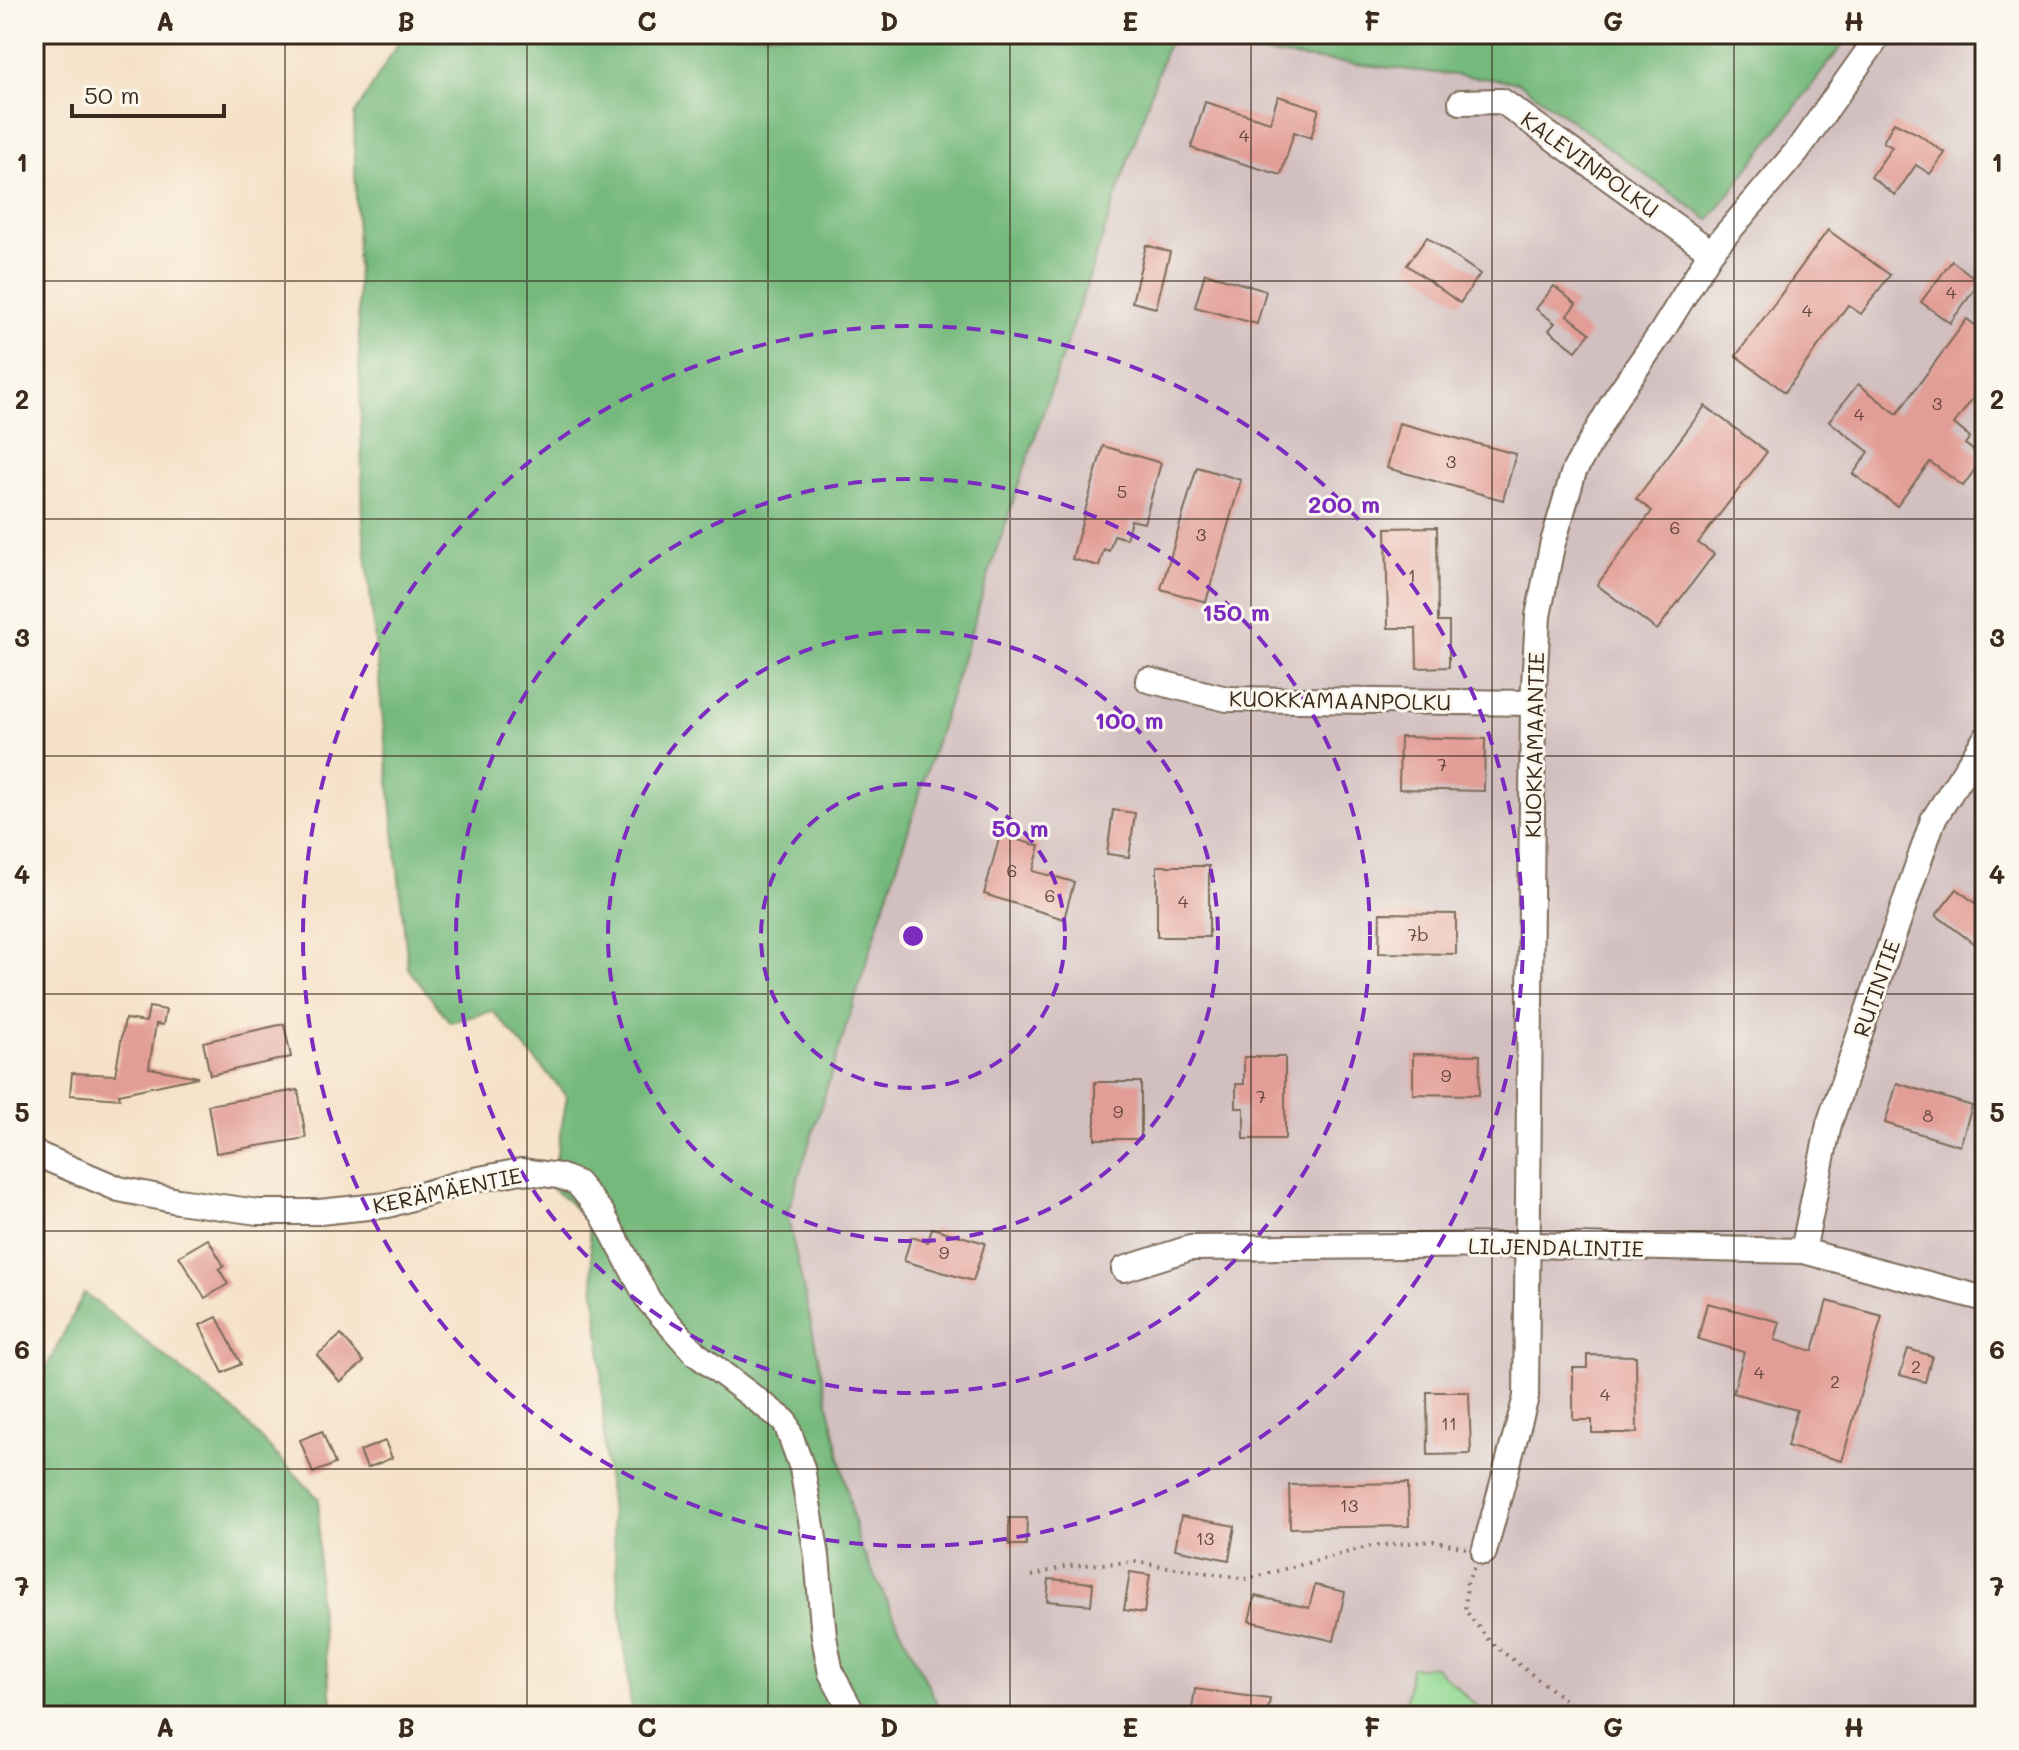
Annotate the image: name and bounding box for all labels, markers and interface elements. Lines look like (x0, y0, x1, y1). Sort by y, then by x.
text: A (156, 4, 174, 38)
text: B (397, 4, 415, 38)
text: C (637, 4, 657, 38)
text: D (880, 4, 898, 38)
text: E (1122, 4, 1138, 38)
text: F (1364, 4, 1380, 38)
text: G (1603, 4, 1623, 38)
text: H (1844, 4, 1864, 38)
scale bar (72, 68, 224, 118)
text: 50 m (84, 79, 140, 110)
street label: KALEVINPOLKU (1515, 104, 1665, 224)
house number: 4 (1239, 123, 1250, 147)
text: 1 (16, 145, 28, 179)
text: 1 (1991, 145, 2003, 179)
house number: 4 (1946, 280, 1957, 304)
house number: 4 (1802, 298, 1813, 322)
text: 2 (15, 382, 29, 416)
text: 2 (1990, 382, 2004, 416)
house number: 3 (1932, 391, 1942, 415)
house number: 4 (1854, 402, 1865, 426)
house number: 3 (1446, 449, 1456, 473)
house number: 5 (1117, 479, 1127, 503)
text: 200 m (1308, 488, 1380, 519)
house number: 6 (1670, 515, 1680, 539)
house number: 3 (1196, 522, 1206, 546)
house number: 1 (1408, 563, 1416, 587)
text: 150 m (1202, 596, 1270, 627)
text: 3 (14, 620, 30, 654)
text: 3 (1989, 620, 2005, 654)
street label: KUOKKAMAANTIE (1518, 652, 1550, 838)
street label: KUOKKAMAANPOLKU (1229, 684, 1451, 716)
text: 100 m (1094, 704, 1164, 735)
house number: 7 (1437, 752, 1447, 776)
text: 50 m (991, 812, 1049, 843)
text: 4 (14, 857, 30, 891)
text: 4 (1989, 857, 2005, 891)
house number: 6 (1007, 858, 1017, 882)
house number: 6 (1045, 883, 1055, 907)
house number: 4 (1178, 889, 1189, 913)
centre of rings (899, 922, 927, 950)
house number: 7b (1407, 922, 1429, 946)
street label: RUTINTIE (1846, 935, 1906, 1041)
house number: 9 (1441, 1063, 1452, 1087)
house number: 7 (1256, 1084, 1266, 1108)
text: 5 (14, 1095, 30, 1129)
text: 5 (1989, 1095, 2005, 1129)
house number: 9 (1113, 1099, 1124, 1123)
house number: 8 (1923, 1103, 1934, 1127)
street label: KERÄMÄENTIE (370, 1160, 524, 1220)
street label: LILJENDALINTIE (1468, 1231, 1644, 1263)
house number: 9 (939, 1240, 950, 1264)
text: 6 (14, 1332, 30, 1366)
text: 6 (1989, 1332, 2005, 1366)
house number: 2 (1911, 1354, 1921, 1378)
house number: 4 (1754, 1360, 1765, 1384)
house number: 2 (1830, 1369, 1840, 1393)
house number: 4 (1600, 1382, 1611, 1406)
house number: 11 (1441, 1411, 1457, 1435)
house number: 13 (1340, 1493, 1358, 1517)
house number: 13 (1196, 1526, 1214, 1550)
text: 7 (15, 1569, 29, 1603)
text: 7 (1990, 1569, 2004, 1603)
text: A (156, 1710, 174, 1744)
text: B (397, 1710, 415, 1744)
text: C (637, 1710, 657, 1744)
text: D (880, 1710, 898, 1744)
text: E (1122, 1710, 1138, 1744)
text: F (1364, 1710, 1380, 1744)
text: G (1603, 1710, 1623, 1744)
text: H (1844, 1710, 1864, 1744)

